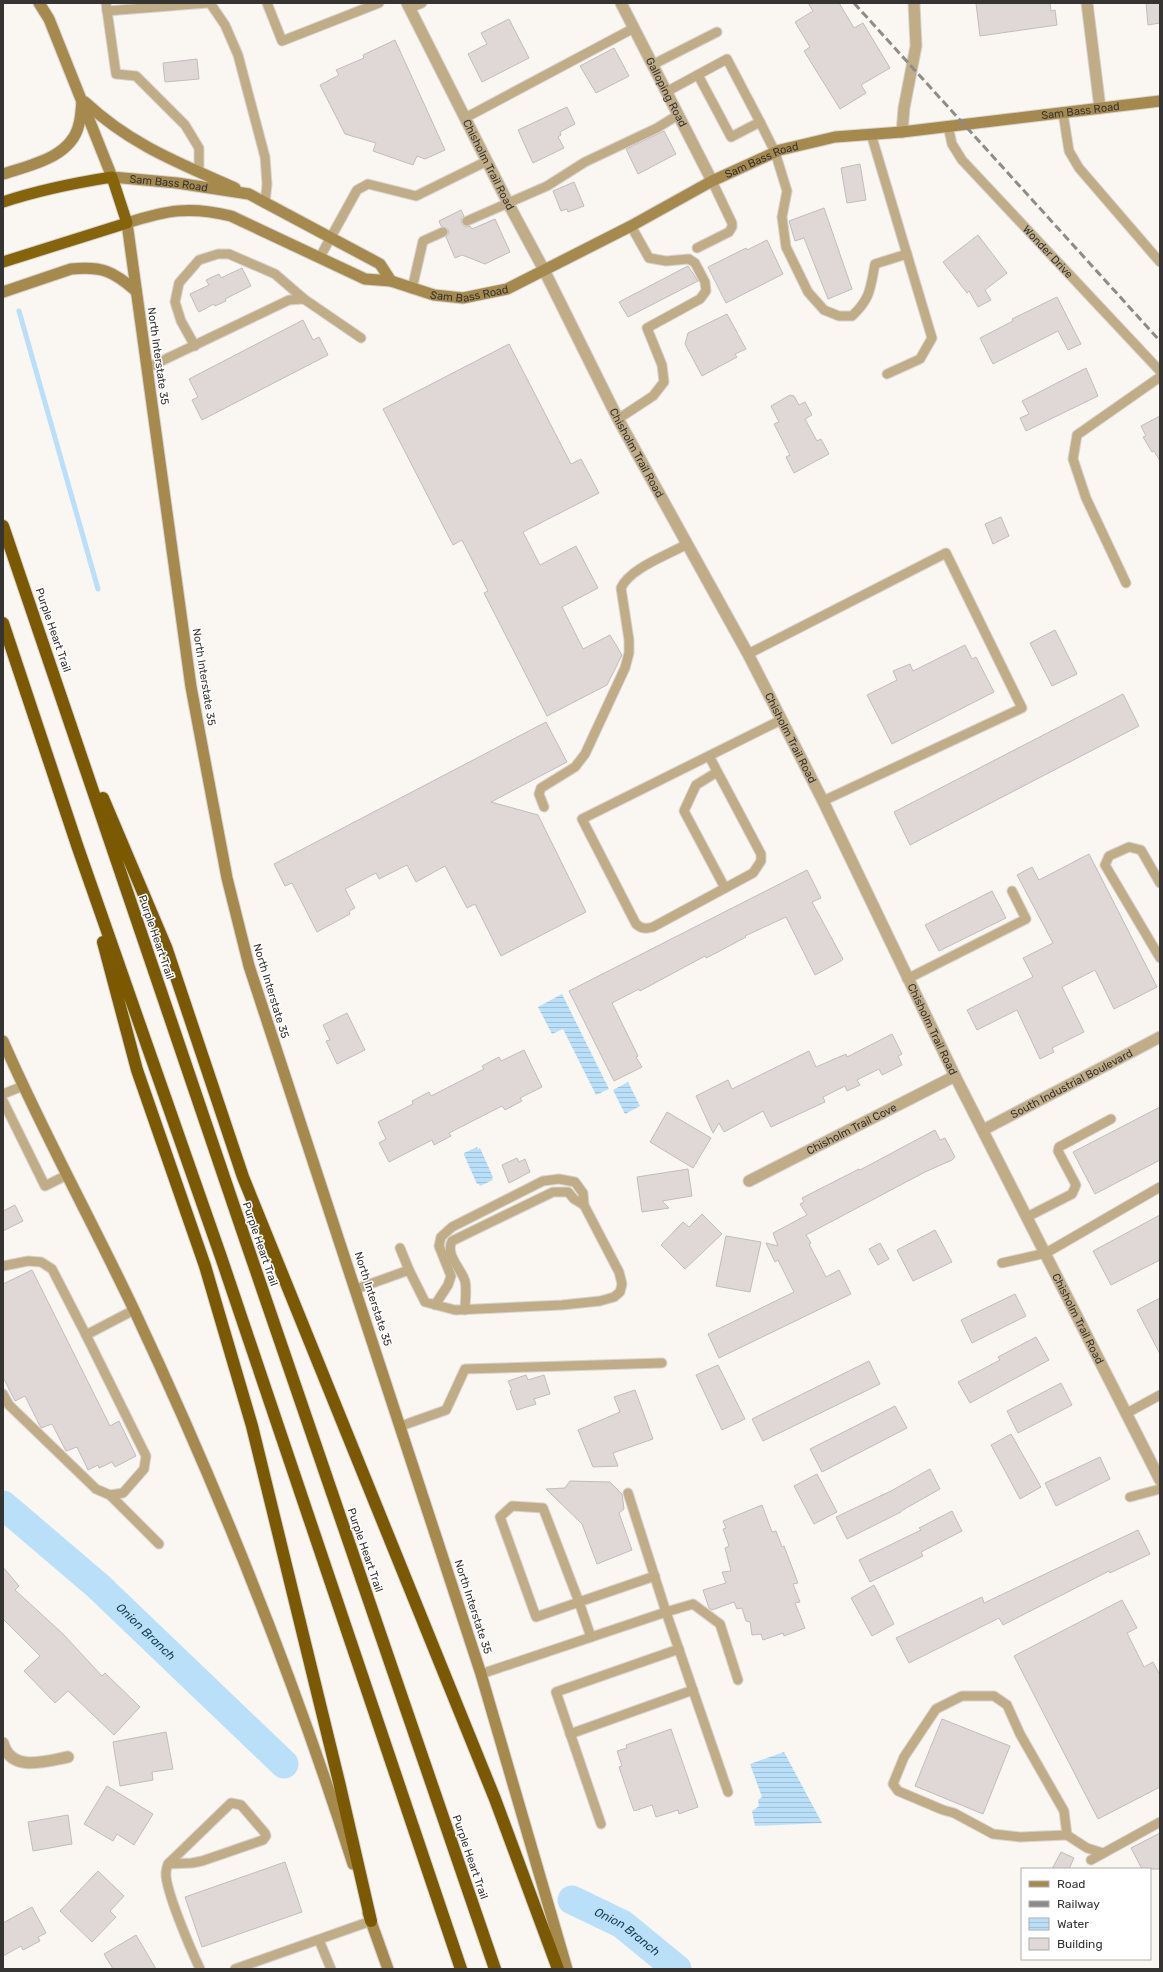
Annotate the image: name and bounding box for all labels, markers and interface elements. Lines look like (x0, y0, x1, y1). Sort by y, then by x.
street label: Galloping Road (643, 55, 690, 129)
street label: Sam Bass Road (1040, 99, 1120, 122)
street label: Chisholm Trail Road (460, 117, 517, 212)
street label: Sam Bass Road (723, 139, 800, 181)
street label: Sam Bass Road (129, 172, 209, 194)
street label: Wonder Drive (1020, 223, 1076, 281)
street label: Sam Bass Road (429, 282, 510, 304)
street label: North Interstate 35 (145, 306, 171, 406)
street label: Chisholm Trail Road (607, 406, 667, 500)
street label: Purple Heart Trail (33, 586, 73, 674)
street label: North Interstate 35 (190, 627, 218, 727)
street label: Chisholm Trail Road (762, 690, 819, 785)
street label: Purple Heart Trail (136, 893, 176, 981)
street label: North Interstate 35 (250, 942, 292, 1040)
street label: Chisholm Trail Road (905, 981, 960, 1077)
street label: South Industrial Boulevard (1008, 1046, 1135, 1121)
street label: Chisholm Trail Cove (804, 1100, 899, 1157)
street label: Purple Heart Trail (240, 1200, 280, 1288)
street label: North Interstate 35 (352, 1250, 395, 1348)
street label: Chisholm Trail Road (1050, 1271, 1106, 1366)
street label: Purple Heart Trail (345, 1506, 385, 1594)
street label: North Interstate 35 (452, 1558, 495, 1656)
water label: Onion Branch (113, 1600, 178, 1663)
street label: Purple Heart Trail (450, 1813, 490, 1901)
legend (1021, 1868, 1151, 1960)
text: Road (1057, 1877, 1085, 1891)
text: Railway (1057, 1897, 1100, 1911)
water label: Onion Branch (592, 1905, 663, 1959)
text: Water (1057, 1917, 1089, 1931)
text: Building (1057, 1937, 1103, 1951)

